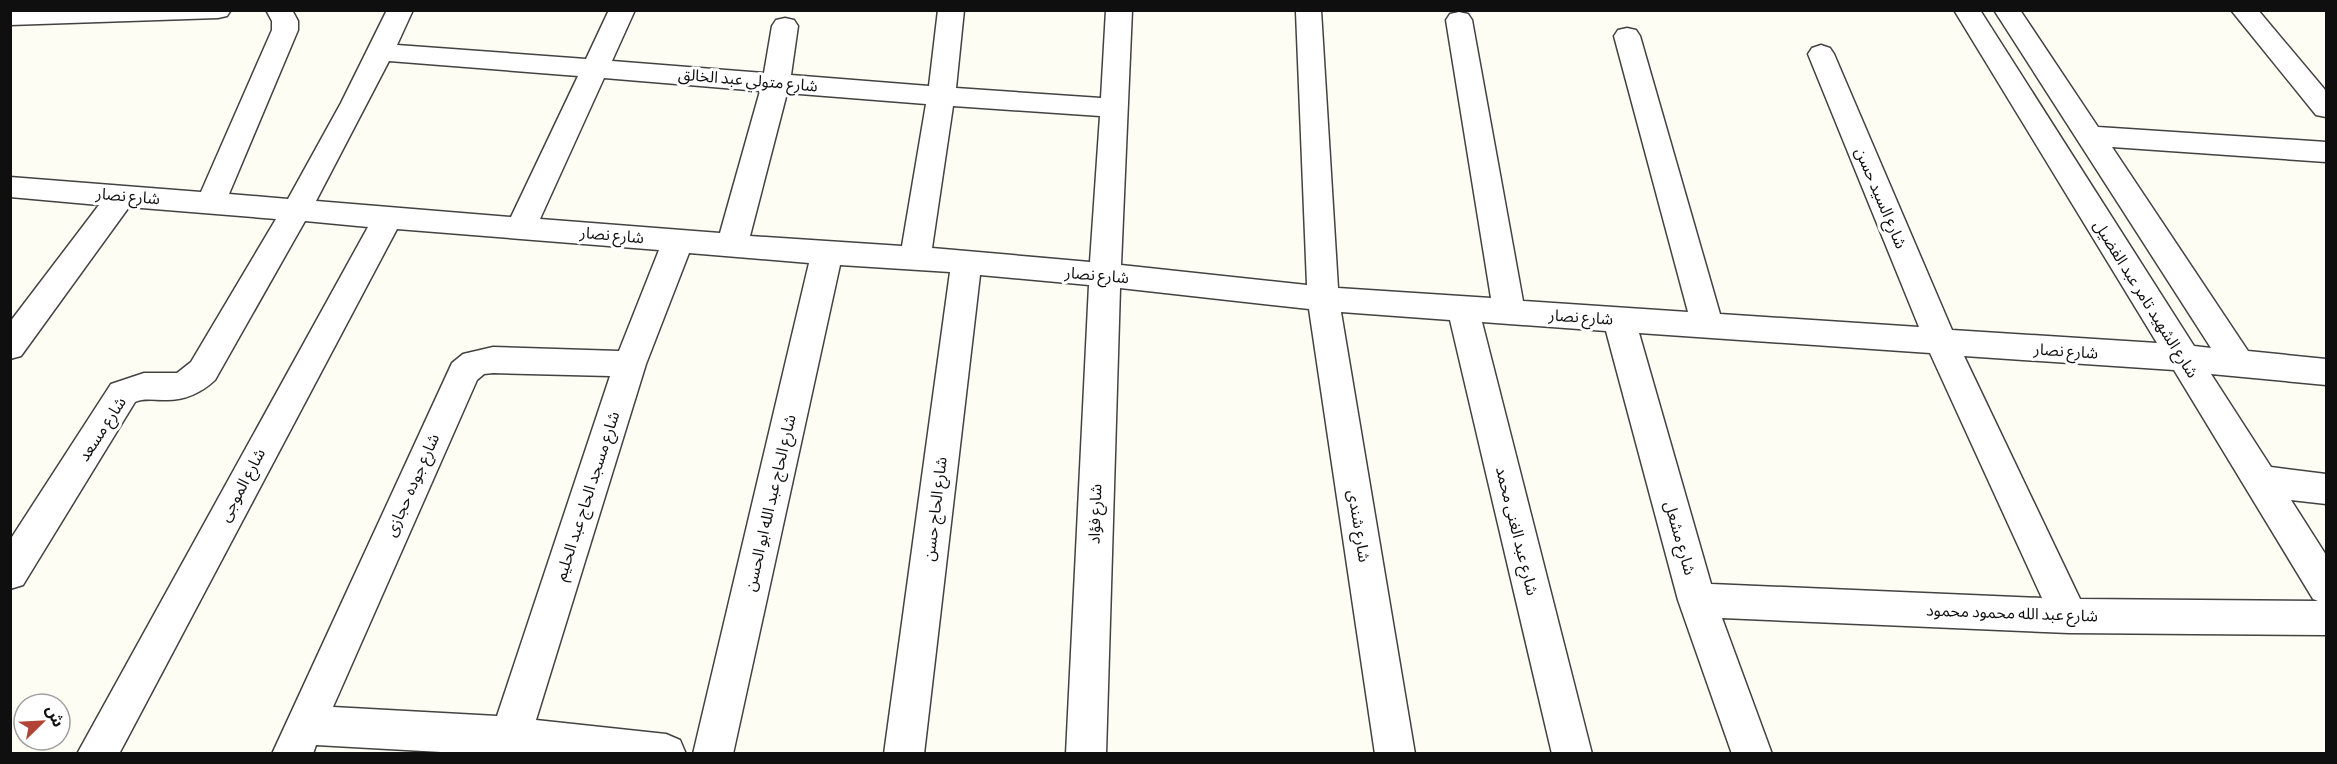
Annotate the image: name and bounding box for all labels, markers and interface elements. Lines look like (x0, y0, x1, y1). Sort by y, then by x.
street label: شارع متولي عبد الخالق (677, 65, 818, 99)
street label: شارع السيد حسن (1848, 145, 1910, 253)
street label: شارع نصار (94, 185, 161, 211)
street label: شارع الشهيد تامر عبد الفضيل (2087, 217, 2202, 383)
street label: شارع نصار (578, 224, 645, 250)
street label: شارع نصار (1063, 264, 1130, 290)
street label: شارع نصار (1547, 306, 1614, 332)
street label: شارع نصار (2032, 340, 2099, 366)
street label: شارع مسعد (75, 394, 132, 466)
street label: شارع مسجد الحاج عبد الحليم (552, 409, 626, 584)
street label: شارع الحاج عبد الله ابو الحسن (741, 413, 803, 594)
street label: شارع جوده حجازى (382, 431, 446, 541)
street label: شارع الموجى (216, 446, 272, 526)
street label: شارع الحاج حسن (920, 456, 954, 563)
street label: شارع عبد الغنى محمد (1489, 465, 1541, 598)
street label: شارع فؤاد (1085, 484, 1109, 545)
street label: شارع شندى (1341, 489, 1373, 564)
street label: شارع مشعل (1657, 499, 1699, 578)
street label: شارع عبد الله محمود محمود (1926, 602, 2098, 628)
north arrow (12, 692, 72, 752)
text: ش (42, 703, 68, 730)

